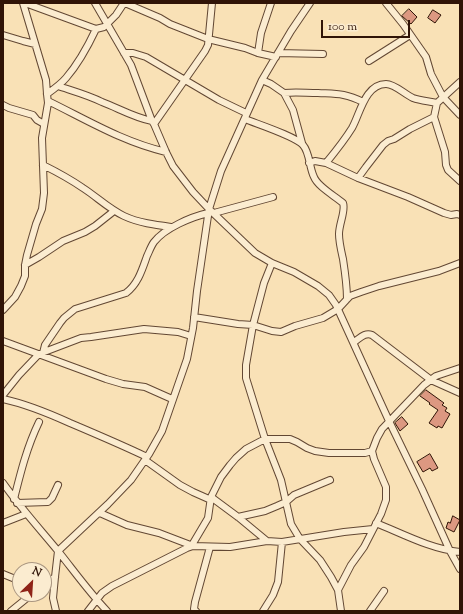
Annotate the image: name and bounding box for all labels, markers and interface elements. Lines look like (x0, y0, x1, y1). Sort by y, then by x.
scale bar (323, 12, 412, 38)
text: 100 m (328, 18, 357, 36)
north arrow (12, 562, 52, 602)
text: N (29, 563, 44, 581)

